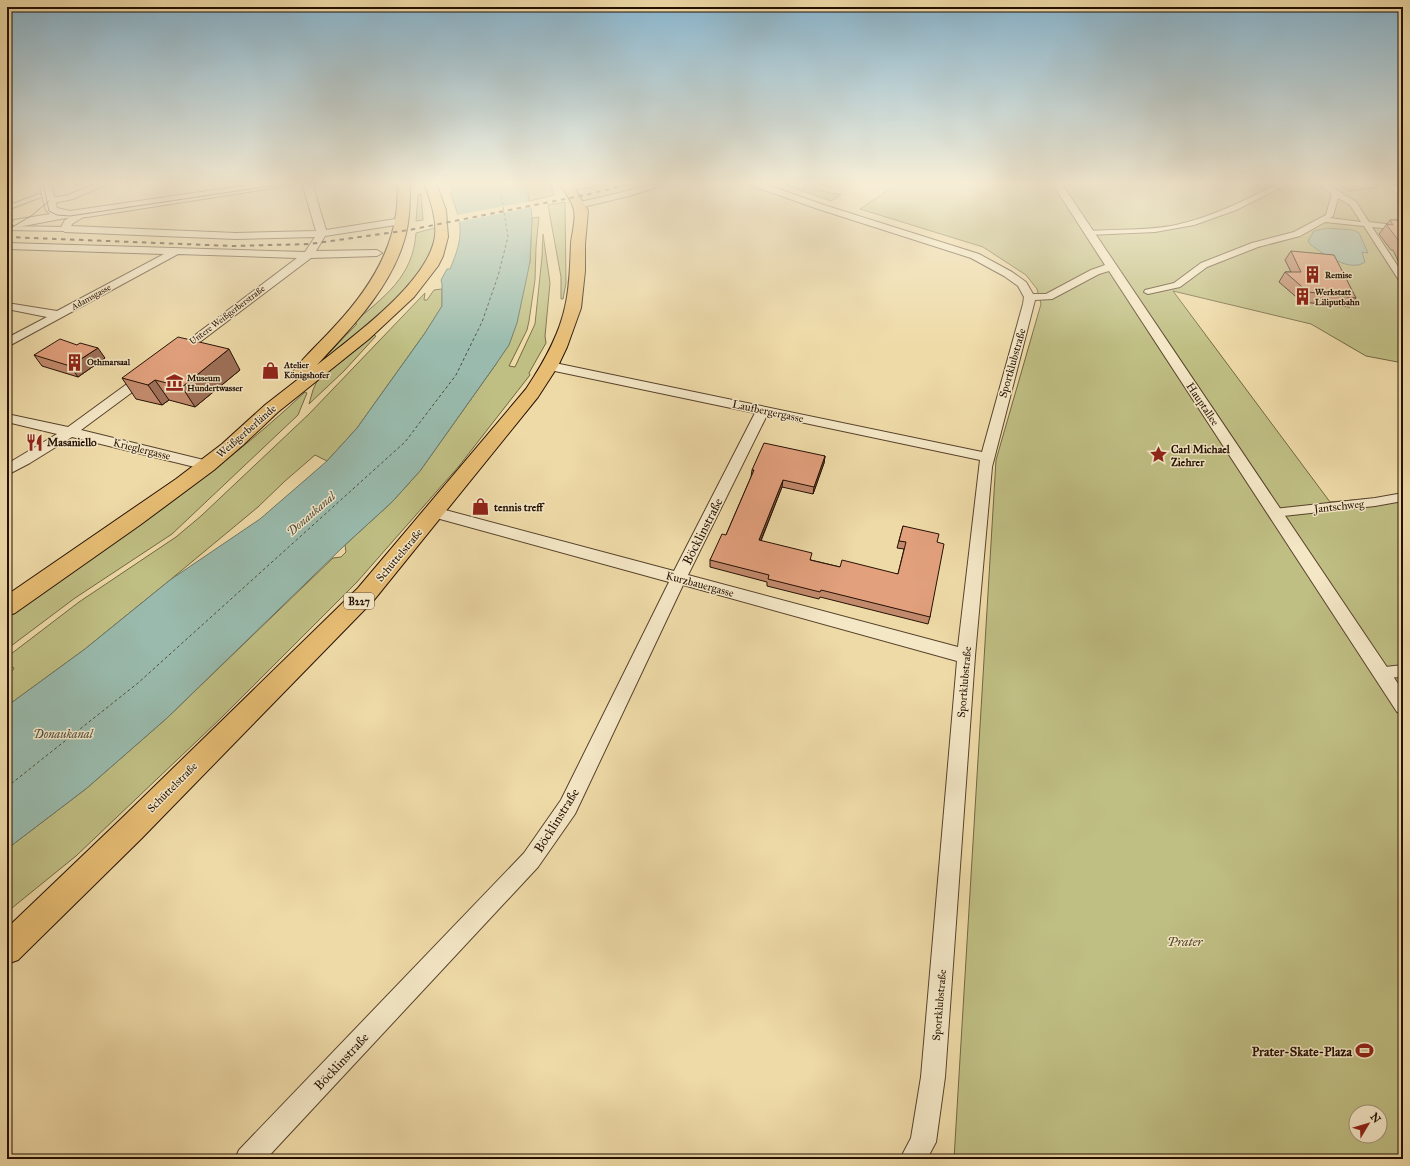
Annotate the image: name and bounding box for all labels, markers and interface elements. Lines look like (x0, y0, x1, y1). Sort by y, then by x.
building icon: Remise (1302, 265, 1322, 285)
place label: Remise (1325, 269, 1352, 280)
street label: Adamsgasse (68, 281, 113, 313)
street label: Untere Weißgerberstraße (187, 282, 267, 347)
place label: Werkstatt Liliputbahn (1315, 286, 1360, 308)
building icon: Werkstatt Liliputbahn (1292, 287, 1312, 307)
street label: Sportklubstraße (996, 327, 1029, 399)
building icon: Othmarsaal (64, 352, 84, 372)
place label: Othmarsaal (87, 356, 131, 367)
place label: Atelier Königshofer (283, 359, 330, 381)
shop icon: Atelier Königshofer (261, 360, 281, 380)
place label: Museum Hundertwasser (187, 372, 243, 393)
museum icon: Museum Hundertwasser (164, 373, 184, 393)
street label: Hauptallee (1183, 380, 1222, 429)
street label: Laufbergergasse (731, 398, 805, 425)
street label: Weißgerberlände (214, 402, 279, 461)
restaurant icon: Masaniello (24, 432, 44, 452)
place label: Masaniello (47, 436, 97, 449)
street label: Krieglergasse (112, 436, 172, 463)
place label: Carl Michael Ziehrer (1171, 443, 1231, 469)
place icon: Carl Michael Ziehrer (1148, 445, 1168, 465)
water label: Donaukanal (284, 488, 339, 539)
street label: Böcklinstraße (679, 495, 727, 568)
shop icon: tennis treff (471, 497, 491, 517)
street label: Jantschweg (1312, 497, 1366, 517)
place label: tennis treff (493, 501, 545, 514)
street label: Schüttelstraße (373, 526, 426, 584)
street label: Kurzbauergasse (665, 569, 736, 600)
road number: B227 (344, 593, 374, 609)
street label: Sportklubstraße (955, 645, 974, 718)
water label: Donaukanal (33, 727, 94, 741)
street label: Schüttelstraße (145, 759, 200, 815)
street label: Böcklinstraße (531, 785, 583, 856)
park label: Prater (1167, 934, 1203, 950)
street label: Sportklubstraße (930, 968, 949, 1041)
street label: Böcklinstraße (311, 1029, 373, 1094)
sports icon: Prater-Skate-Plaza (1355, 1041, 1375, 1061)
place label: Prater-Skate-Plaza (1252, 1044, 1353, 1060)
north arrow (1348, 1104, 1388, 1144)
text: N (1367, 1110, 1384, 1126)

